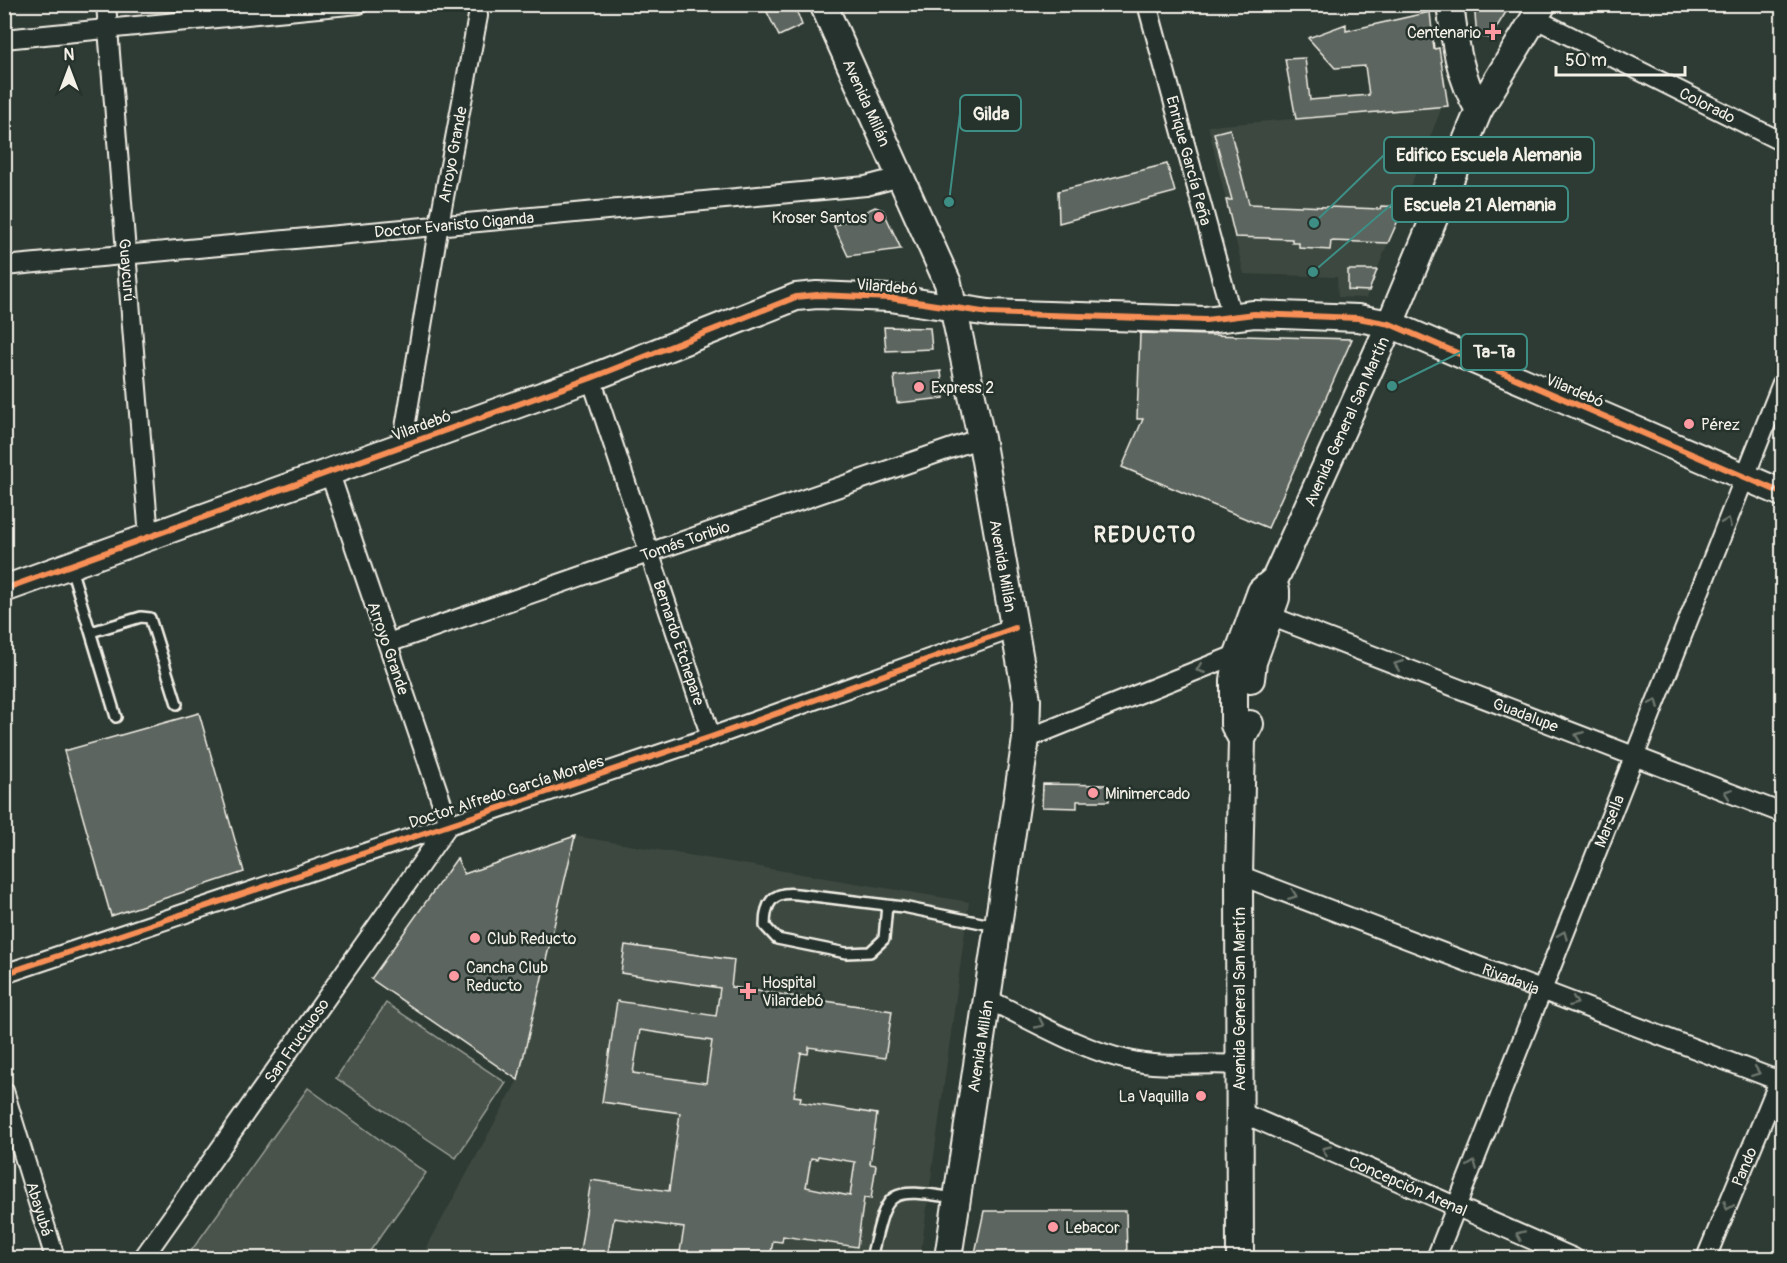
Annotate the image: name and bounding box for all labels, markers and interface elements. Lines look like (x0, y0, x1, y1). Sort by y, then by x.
place label: Centenario (1407, 23, 1481, 43)
marker: Centenario (1486, 25, 1500, 39)
north arrow (39, 39, 99, 99)
scale bar (1556, 39, 1685, 77)
text: N (64, 45, 75, 65)
text: 50 m (1565, 49, 1607, 72)
street label: Avenida Millán (838, 56, 894, 150)
street label: Colorado (1676, 83, 1739, 128)
street label: Enrique García Peña (1161, 93, 1216, 228)
callout: Gilda (960, 95, 1021, 131)
text: Gilda (973, 103, 1010, 126)
street label: Arroyo Grande (434, 105, 472, 204)
callout: Edifico Escuela Alemania (1384, 137, 1594, 173)
text: Edifico Escuela Alemania (1396, 144, 1583, 167)
callout: Escuela 21 Alemania (1392, 186, 1568, 222)
text: Escuela 21 Alemania (1404, 194, 1557, 217)
street label: Doctor Evaristo Ciganda (373, 208, 535, 243)
place label: Kroser Santos (772, 208, 867, 228)
marker: Kroser Santos (872, 210, 886, 224)
street label: Guaycurú (114, 238, 139, 303)
street label: Vilardebó (855, 274, 919, 300)
street label: Avenida General San Martín (1300, 334, 1394, 510)
callout: Ta-Ta (1461, 334, 1527, 370)
text: Ta-Ta (1472, 341, 1516, 364)
street label: Vilardebó (1542, 370, 1607, 412)
place label: Express 2 (931, 378, 994, 398)
marker: Express 2 (912, 380, 926, 394)
street label: Vilardebó (389, 406, 454, 446)
place label: Pérez (1701, 415, 1740, 435)
marker: Pérez (1682, 417, 1696, 431)
street label: Tomás Toribio (638, 517, 733, 566)
one-way arrow (1720, 517, 1732, 528)
street label: Avenida Millán (985, 518, 1020, 614)
district label: REDUCTO (1094, 521, 1196, 549)
street label: Bernardo Etchepare (648, 578, 709, 708)
street label: Arroyo Grande (363, 599, 413, 698)
one-way arrow (1393, 660, 1403, 673)
one-way arrow (1195, 662, 1206, 674)
street label: Guadalupe (1490, 694, 1561, 737)
one-way arrow (1648, 699, 1660, 710)
one-way arrow (1574, 731, 1585, 744)
street label: Doctor Alfredo García Morales (406, 751, 606, 833)
place label: Minimercado (1105, 784, 1191, 804)
marker: Minimercado (1086, 786, 1100, 800)
one-way arrow (1723, 787, 1734, 800)
street label: Marsella (1590, 792, 1629, 850)
one-way arrow (1288, 888, 1298, 901)
street label: Avenida General San Martín (1230, 907, 1250, 1091)
place label: Club Reducto (487, 929, 577, 949)
one-way arrow (1556, 930, 1568, 941)
marker: Club Reducto (468, 931, 482, 945)
place label: Cancha Club Reducto (466, 958, 548, 996)
street label: Rivadavia (1479, 960, 1542, 1000)
marker: Cancha Club Reducto (447, 969, 461, 983)
place label: Hospital Vilardebó (762, 973, 824, 1011)
marker: Hospital Vilardebó (739, 982, 757, 1000)
one-way arrow (1568, 994, 1579, 1007)
street label: San Fructuoso (260, 995, 334, 1088)
street label: Avenida Millán (964, 998, 998, 1094)
one-way arrow (1034, 1016, 1045, 1028)
one-way arrow (1750, 1064, 1761, 1077)
place label: La Vaquilla (1119, 1087, 1189, 1107)
marker: La Vaquilla (1194, 1089, 1208, 1103)
street label: Pando (1728, 1144, 1762, 1189)
one-way arrow (1321, 1145, 1332, 1157)
street label: Concepción Arenal (1346, 1152, 1470, 1221)
one-way arrow (1466, 1160, 1478, 1171)
street label: Abayubá (21, 1179, 57, 1239)
one-way arrow (1723, 1200, 1735, 1211)
place label: Lebacor (1065, 1218, 1120, 1238)
marker: Lebacor (1046, 1220, 1060, 1234)
one-way arrow (1516, 1230, 1527, 1242)

